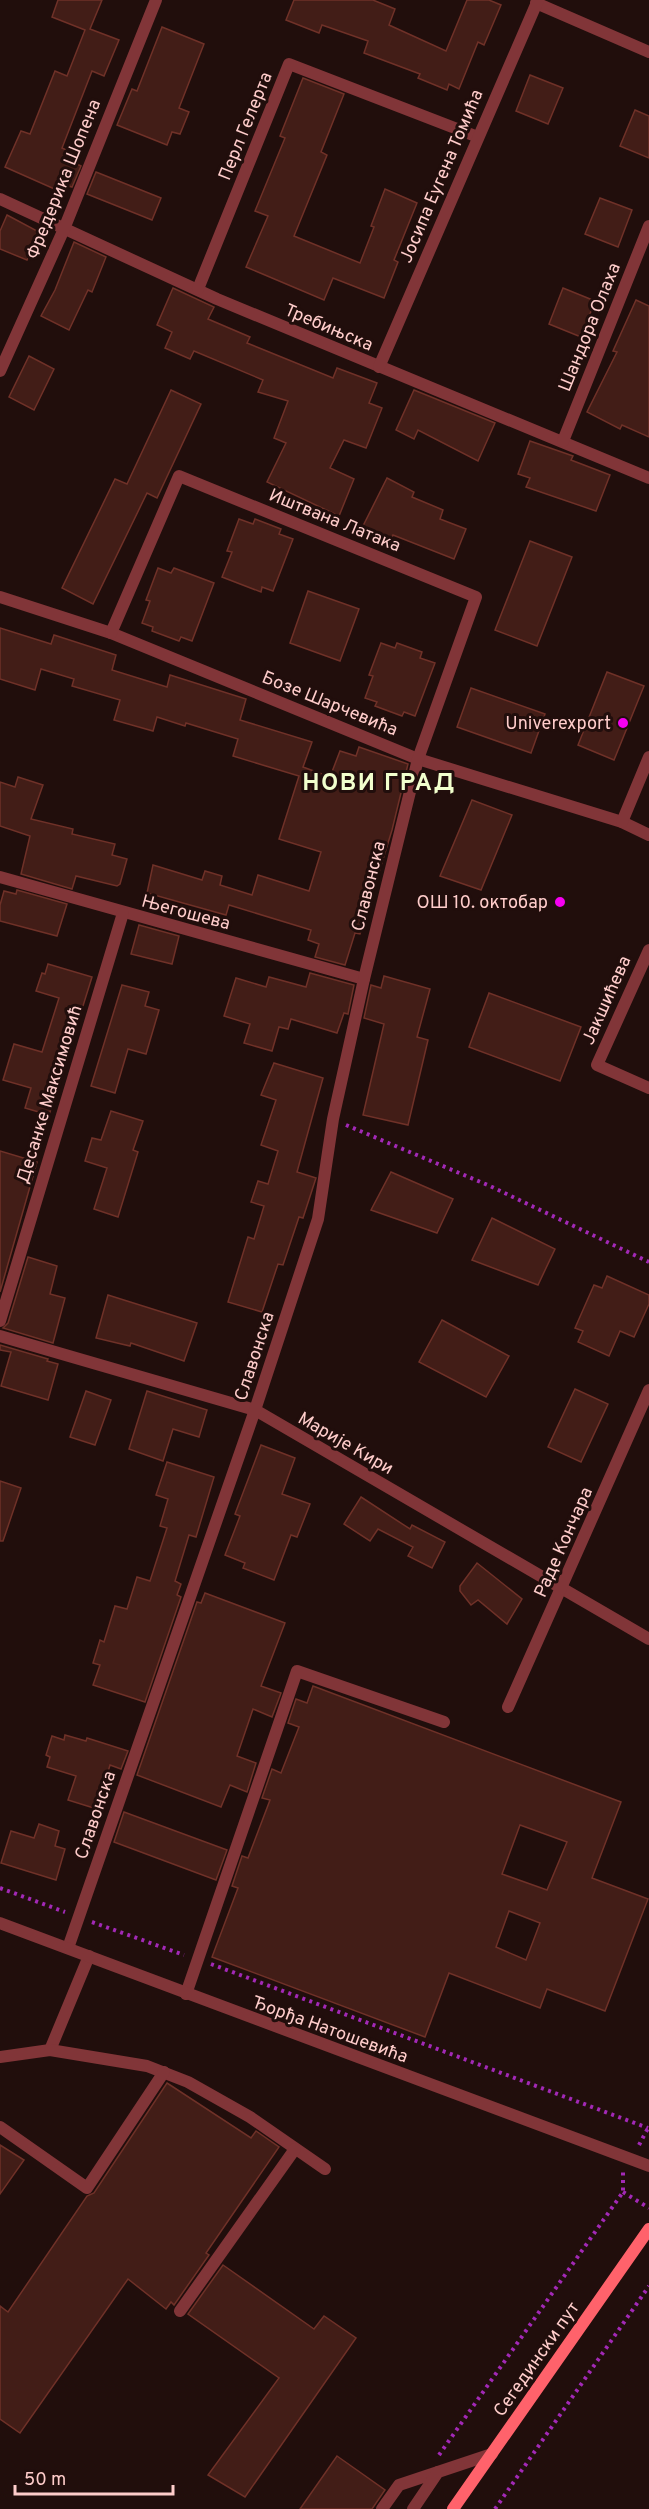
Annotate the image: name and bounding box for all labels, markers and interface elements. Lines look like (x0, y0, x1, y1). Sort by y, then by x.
street label: Перл Гелерта (214, 69, 279, 184)
street label: Јосипа Еугена Томића (395, 86, 489, 267)
street label: Фредерика Шопена (22, 96, 107, 263)
street label: Шандора Олаха (554, 260, 627, 395)
street label: Требињска (281, 299, 376, 357)
street label: Иштвана Латака (265, 484, 404, 558)
street label: Бозе Шарчевића (258, 667, 401, 742)
place label: Univerexport (505, 713, 611, 736)
marker: Univerexport (616, 716, 630, 730)
district label: НОВИ ГРАД (302, 769, 456, 799)
street label: Славонска (347, 839, 392, 934)
street label: Његошева (139, 891, 232, 936)
place label: ОШ 10. октобар (417, 892, 548, 915)
marker: ОШ 10. октобар (553, 895, 567, 909)
street label: Јакшићева (578, 953, 637, 1049)
street label: Десанке Максимовић (12, 1002, 89, 1187)
street label: Славонска (230, 1309, 281, 1404)
street label: Марије Кири (293, 1408, 397, 1481)
street label: Раде Кончара (530, 1484, 599, 1601)
street label: Славонска (71, 1768, 122, 1863)
street label: Ђорђа Натошевића (248, 1991, 411, 2069)
street label: Сегедински пут (489, 2298, 585, 2422)
scale bar (15, 2458, 172, 2496)
text: 50 m (24, 2469, 66, 2492)

